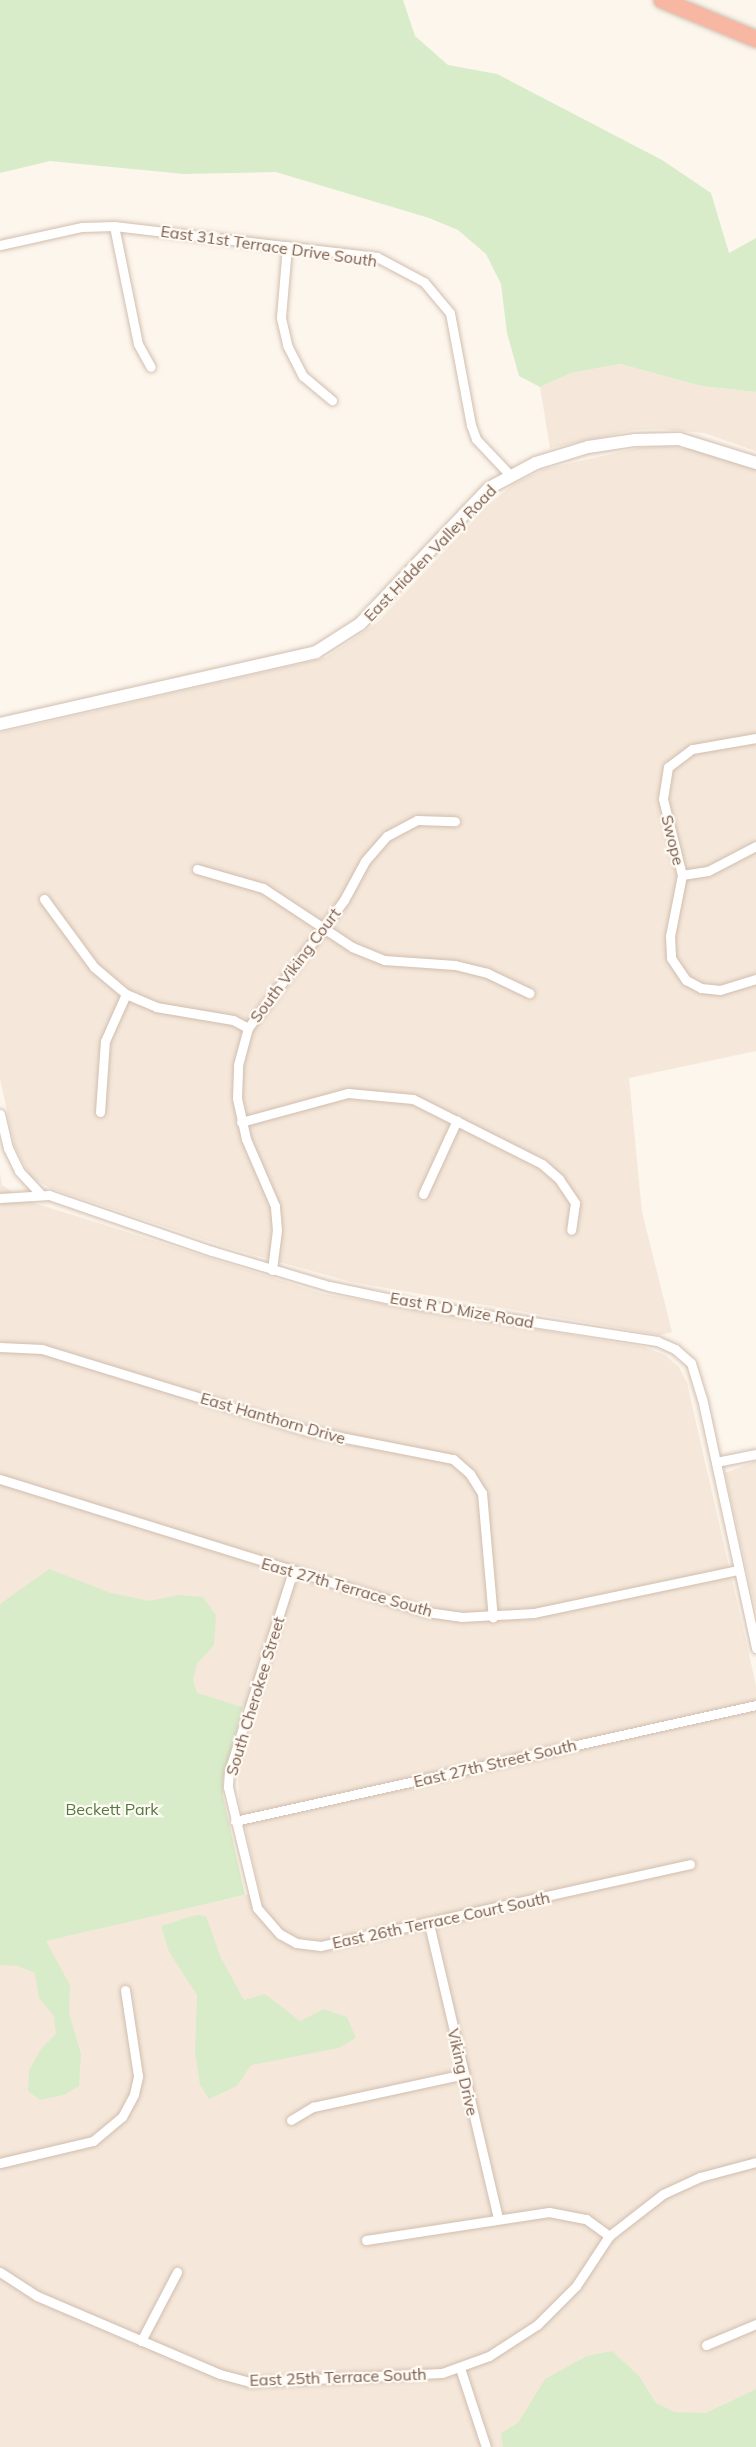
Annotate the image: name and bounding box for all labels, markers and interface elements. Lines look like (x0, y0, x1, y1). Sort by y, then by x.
street label: East 31st Terrace Drive South (160, 221, 378, 271)
street label: East Hidden Valley Road (360, 481, 500, 625)
street label: Swope (658, 813, 688, 867)
street label: South Viking Court (246, 904, 344, 1026)
street label: East R D Mize Road (389, 1288, 535, 1332)
street label: East Hanthorn Drive (198, 1388, 348, 1448)
street label: East 27th Terrace South (259, 1553, 435, 1621)
street label: South Cherokee Street (222, 1614, 288, 1778)
street label: East 27th Street South (412, 1735, 578, 1791)
park label: Beckett Park (65, 1799, 159, 1819)
street label: East 26th Terrace Court South (330, 1888, 552, 1952)
street label: Viking Drive (444, 2027, 482, 2117)
street label: East 25th Terrace South (249, 2364, 427, 2390)

